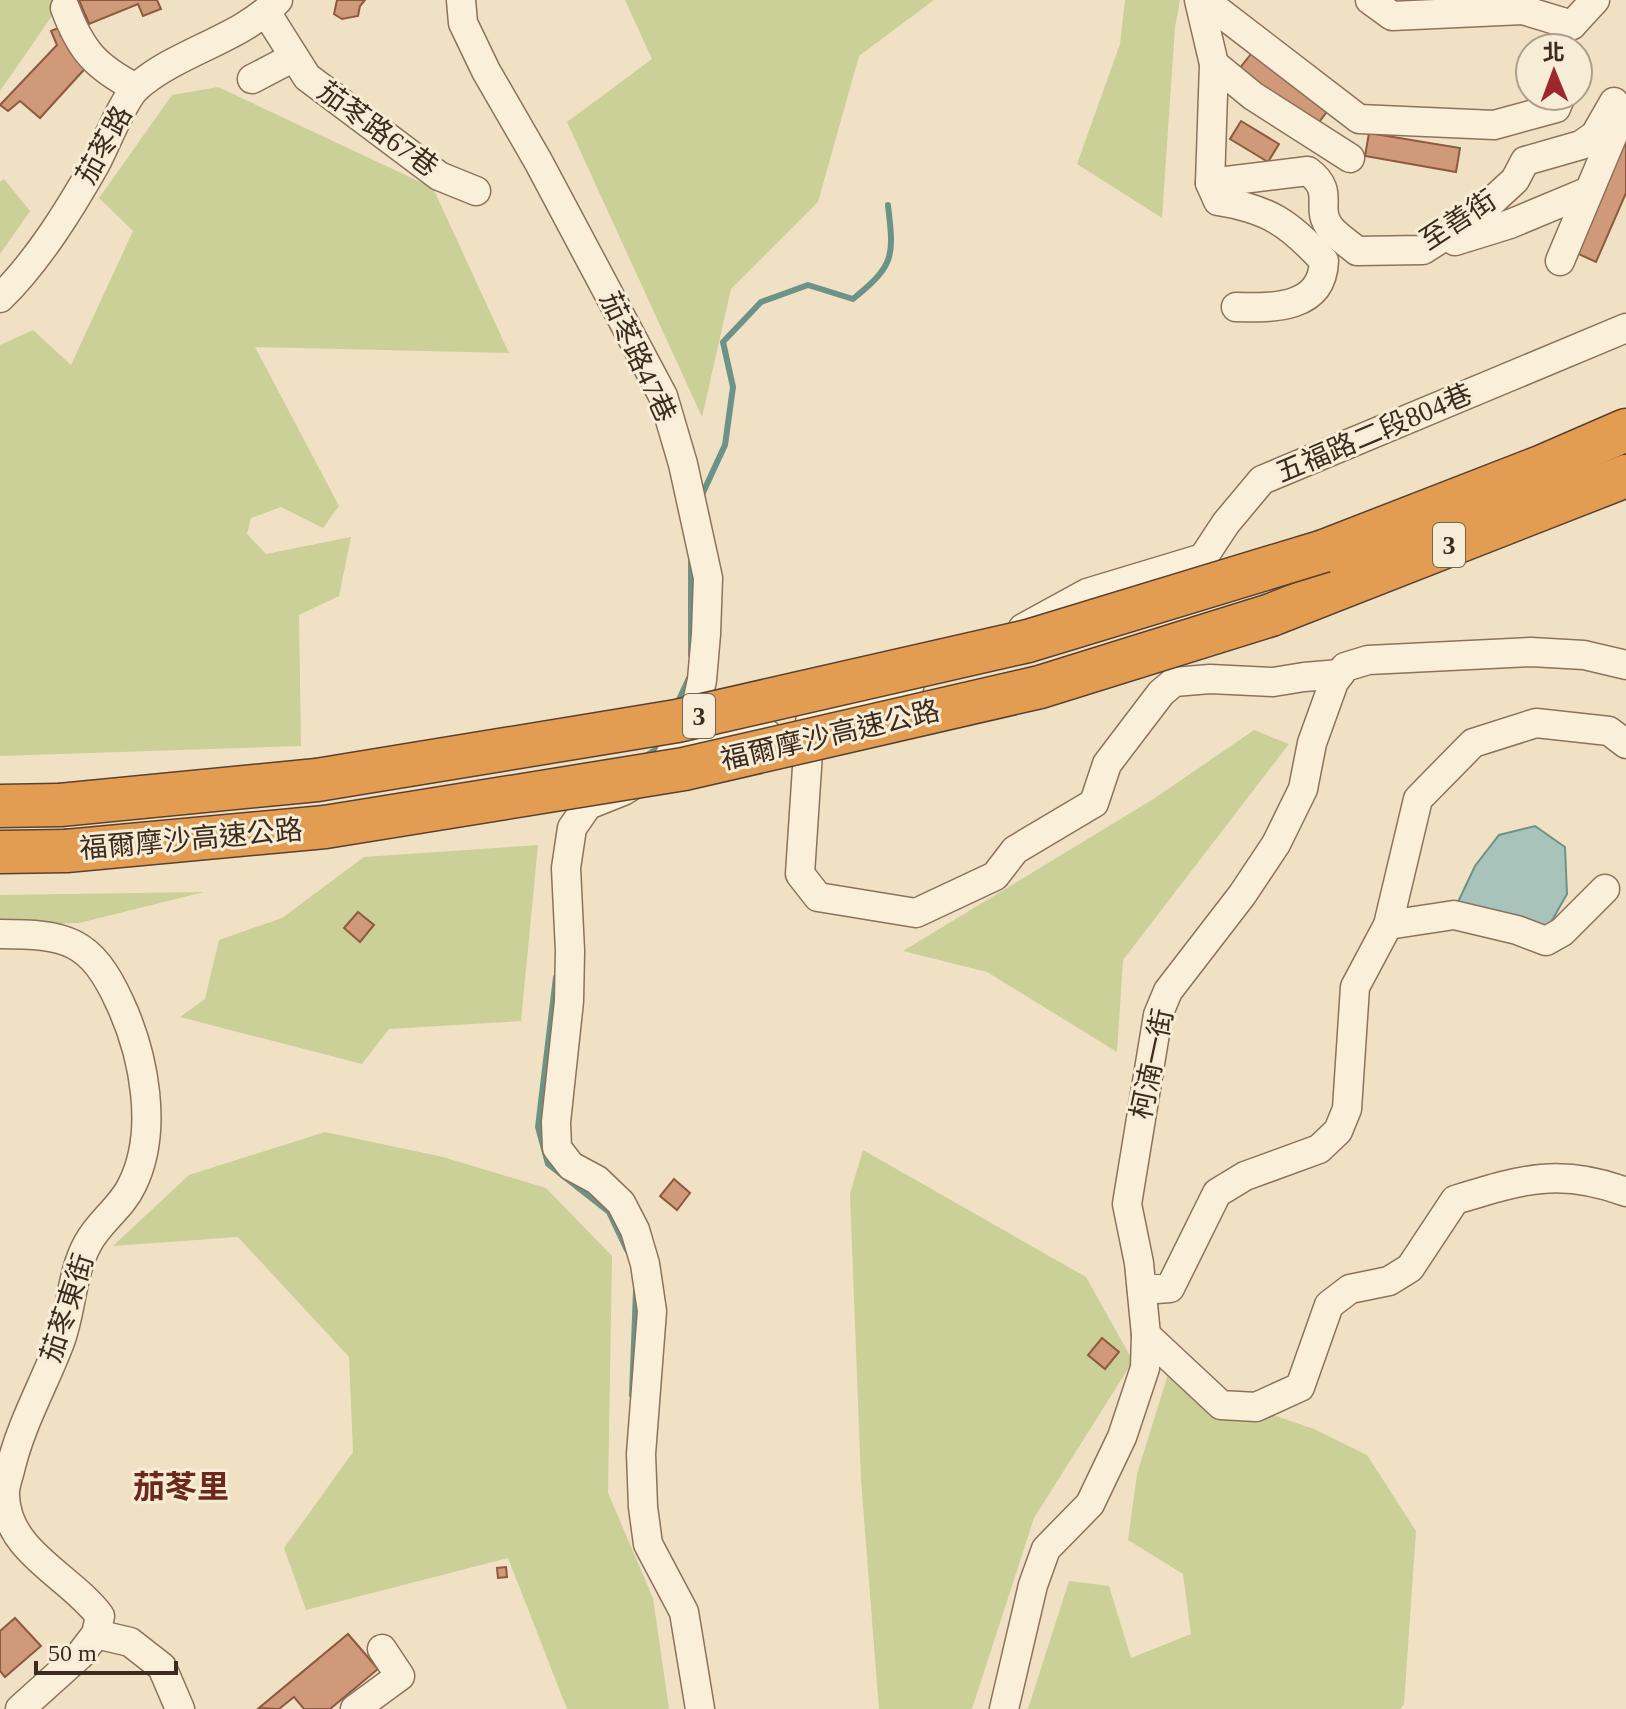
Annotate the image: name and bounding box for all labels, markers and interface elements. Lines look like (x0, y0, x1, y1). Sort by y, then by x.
north arrow (1514, 32, 1594, 112)
text: 北 (1542, 40, 1565, 65)
street label: 茄苳路67巷 (312, 75, 444, 183)
street label: 茄苳路 (70, 101, 138, 189)
street label: 至善街 (1414, 184, 1502, 256)
street label: 茄苳路47巷 (594, 287, 682, 427)
street label: 五福路二段804巷 (1271, 378, 1477, 488)
road number: 3 (1433, 523, 1465, 567)
road number: 3 (683, 694, 715, 738)
street label: 福爾摩沙高速公路 (717, 695, 943, 775)
street label: 福爾摩沙高速公路 (78, 814, 304, 864)
street label: 柯湳一街 (1125, 1006, 1179, 1122)
street label: 茄苳東街 (35, 1250, 99, 1366)
district label: 茄苳里 (133, 1469, 229, 1505)
scale bar (36, 1625, 176, 1675)
text: 50 m (48, 1640, 97, 1666)

